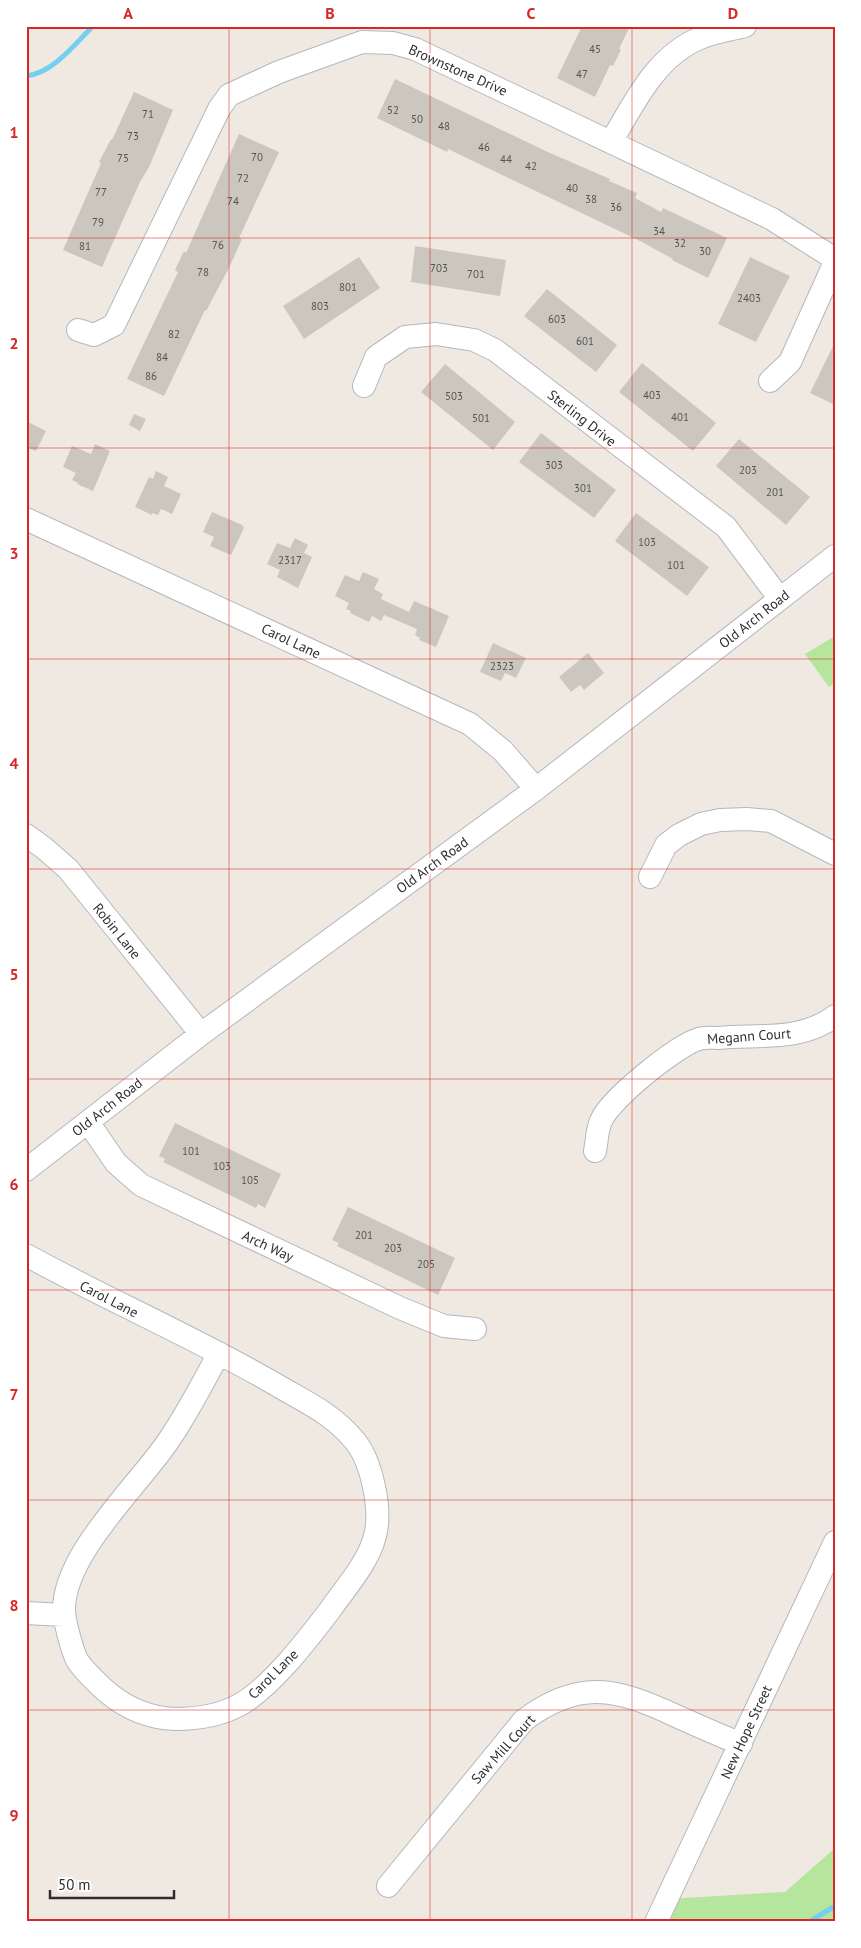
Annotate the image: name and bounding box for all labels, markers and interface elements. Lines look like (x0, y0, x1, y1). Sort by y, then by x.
text: A (123, 3, 133, 23)
text: B (325, 3, 335, 23)
text: C (527, 3, 536, 23)
text: D (728, 3, 738, 23)
street label: Brownstone Drive (406, 40, 510, 100)
house number: 45 (589, 42, 601, 56)
house number: 47 (576, 67, 588, 81)
house number: 52 (387, 103, 399, 117)
house number: 71 (142, 107, 154, 121)
house number: 50 (411, 112, 423, 126)
house number: 48 (438, 119, 450, 133)
text: 1 (9, 122, 19, 142)
house number: 73 (127, 129, 139, 143)
house number: 46 (478, 140, 490, 154)
house number: 70 (251, 150, 263, 164)
house number: 75 (117, 151, 129, 165)
house number: 44 (500, 152, 512, 166)
house number: 42 (525, 159, 537, 173)
house number: 72 (237, 171, 249, 185)
house number: 40 (566, 181, 578, 195)
house number: 77 (95, 185, 107, 199)
house number: 38 (585, 192, 597, 206)
house number: 74 (227, 194, 239, 208)
house number: 36 (610, 200, 622, 214)
house number: 79 (92, 215, 104, 229)
house number: 34 (653, 224, 665, 238)
house number: 32 (674, 236, 686, 250)
house number: 76 (212, 238, 224, 252)
house number: 81 (79, 239, 91, 253)
house number: 30 (699, 244, 711, 258)
house number: 703 (430, 261, 448, 275)
house number: 78 (197, 265, 209, 279)
house number: 701 (467, 267, 485, 281)
house number: 801 (339, 280, 357, 294)
house number: 2403 (737, 291, 761, 305)
house number: 803 (311, 299, 329, 313)
house number: 603 (548, 312, 566, 326)
house number: 82 (168, 327, 180, 341)
text: 2 (9, 333, 19, 353)
house number: 601 (576, 334, 594, 348)
house number: 84 (156, 350, 168, 364)
house number: 86 (145, 369, 157, 383)
street label: Sterling Drive (544, 386, 620, 450)
house number: 403 (643, 388, 661, 402)
house number: 503 (445, 389, 463, 403)
house number: 401 (671, 410, 689, 424)
house number: 501 (472, 411, 490, 425)
house number: 303 (545, 458, 563, 472)
house number: 203 (739, 463, 757, 477)
house number: 301 (574, 481, 592, 495)
house number: 201 (766, 485, 784, 499)
house number: 103 (638, 535, 656, 549)
text: 3 (9, 543, 19, 563)
house number: 2317 (278, 553, 302, 567)
house number: 101 (667, 558, 685, 572)
street label: Old Arch Road (715, 586, 793, 652)
street label: Carol Lane (258, 619, 324, 663)
house number: 2323 (490, 659, 514, 673)
text: 4 (9, 753, 19, 773)
street label: Old Arch Road (392, 833, 472, 897)
street label: Robin Lane (89, 899, 145, 963)
text: 5 (9, 964, 19, 984)
street label: Megann Court (706, 1024, 792, 1048)
street label: Old Arch Road (68, 1074, 146, 1140)
house number: 101 (182, 1144, 200, 1158)
house number: 103 (213, 1159, 231, 1173)
house number: 105 (241, 1173, 259, 1187)
text: 6 (9, 1174, 19, 1194)
street label: Arch Way (239, 1226, 297, 1266)
house number: 201 (355, 1228, 373, 1242)
house number: 203 (384, 1241, 402, 1255)
house number: 205 (417, 1257, 435, 1271)
street label: Carol Lane (77, 1277, 141, 1321)
text: 7 (9, 1384, 19, 1404)
text: 8 (9, 1595, 19, 1615)
street label: Carol Lane (244, 1645, 302, 1703)
street label: New Hope Street (716, 1682, 776, 1782)
street label: Saw Mill Court (467, 1710, 539, 1787)
text: 9 (9, 1805, 19, 1825)
scale bar (50, 1868, 174, 1900)
text: 50 m (58, 1875, 91, 1894)

